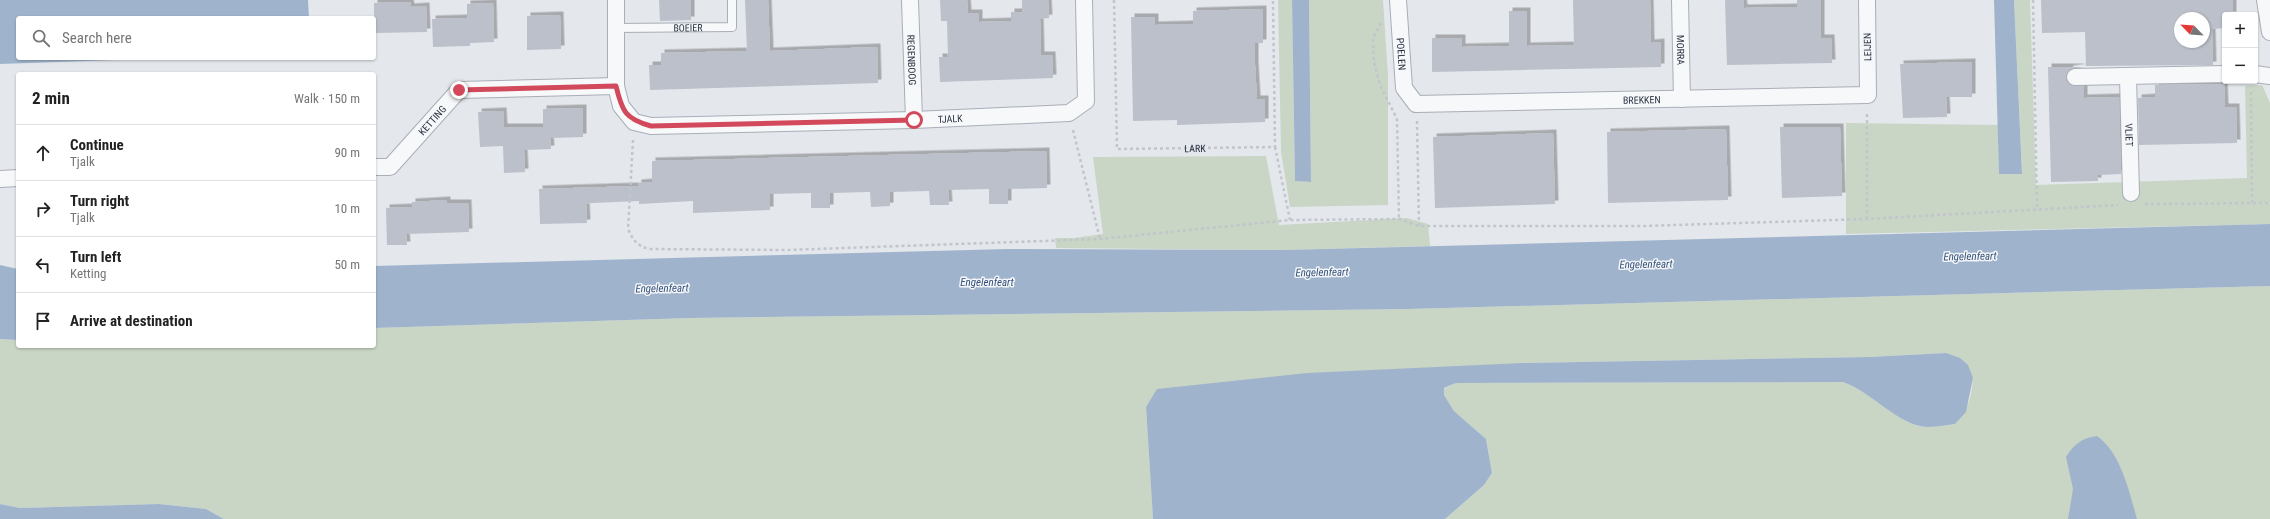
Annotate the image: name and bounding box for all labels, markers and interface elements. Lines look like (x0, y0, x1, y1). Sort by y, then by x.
north arrow (2174, 12, 2210, 48)
map controls (2222, 12, 2258, 84)
button: + (2222, 12, 2258, 48)
search box (16, 16, 376, 60)
street label: BOEIER (673, 22, 703, 34)
icon: search (30, 27, 52, 49)
text: Search here (62, 29, 132, 47)
street label: LEIJEN (1862, 33, 1873, 61)
street label: REGENBOOG (905, 34, 918, 86)
street label: MORRA (1675, 35, 1686, 65)
street label: POELEN (1395, 37, 1408, 70)
button: − (2222, 48, 2258, 84)
route end (450, 81, 468, 99)
text: 2 min (32, 88, 70, 108)
text: Walk · 150 m (294, 91, 360, 106)
street label: BREKKEN (1623, 94, 1661, 106)
street label: KETTING (416, 103, 448, 137)
route start (905, 111, 923, 129)
street label: TJALK (938, 113, 963, 125)
street label: VLIET (2123, 123, 2135, 147)
text: Continue (70, 136, 124, 154)
icon: ahead (32, 142, 54, 164)
street label: LARK (1184, 143, 1206, 154)
text: 90 m (334, 145, 360, 160)
text: Tjalk (70, 154, 95, 169)
text: Turn right (70, 192, 129, 210)
icon: right (32, 198, 54, 220)
text: 10 m (334, 201, 360, 216)
text: Tjalk (70, 210, 95, 225)
text: Turn left (70, 248, 121, 266)
water label: Engelenfeart (1943, 250, 1998, 263)
icon: left (32, 254, 54, 276)
text: 50 m (334, 257, 360, 272)
water label: Engelenfeart (1619, 258, 1674, 271)
text: Ketting (70, 266, 106, 281)
water label: Engelenfeart (1295, 266, 1350, 279)
water label: Engelenfeart (960, 276, 1015, 289)
water label: Engelenfeart (635, 282, 690, 295)
icon: arrive (32, 310, 54, 332)
text: Arrive at destination (70, 312, 193, 330)

